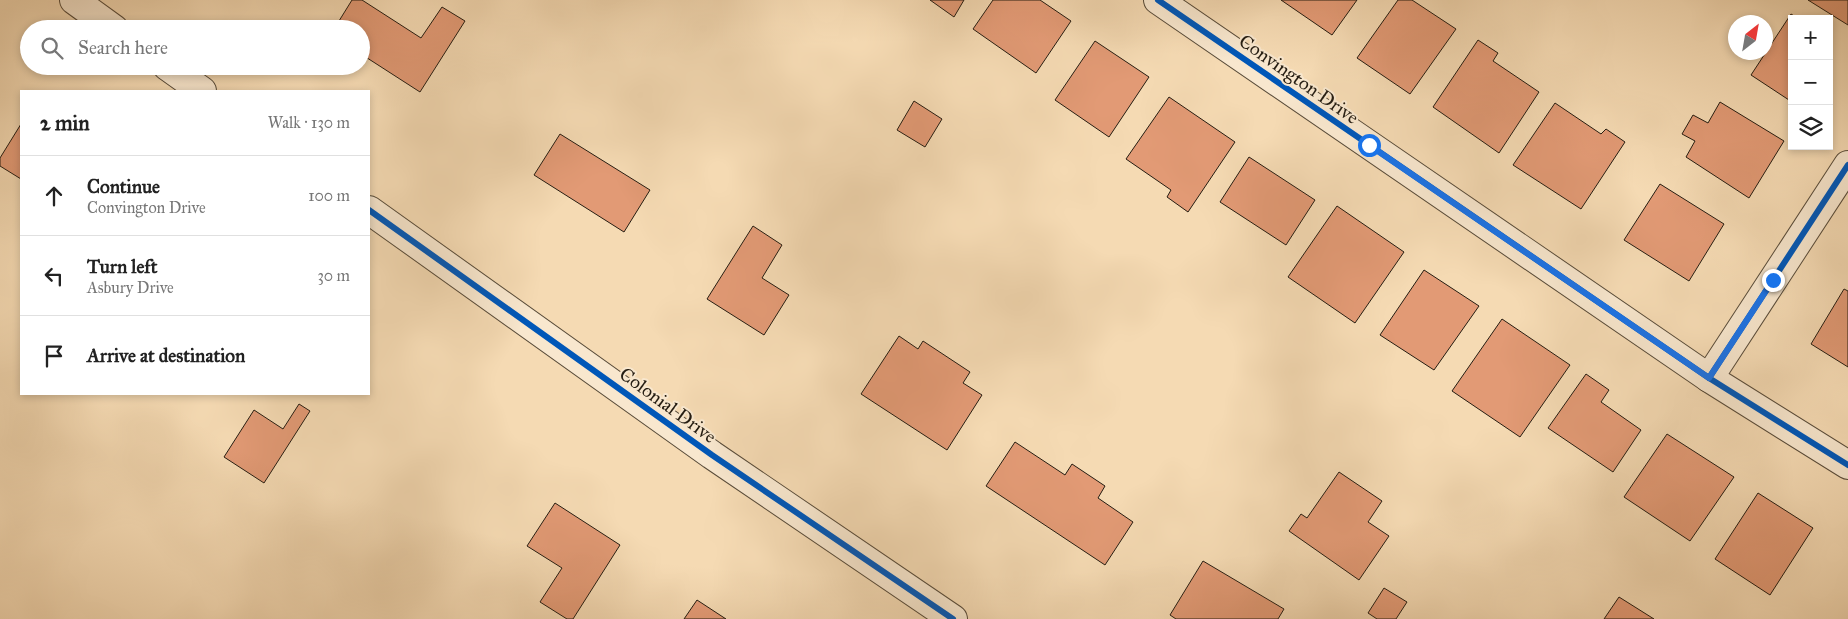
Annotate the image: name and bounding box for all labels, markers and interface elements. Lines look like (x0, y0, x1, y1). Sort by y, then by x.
north arrow (1728, 15, 1773, 60)
map controls (1788, 15, 1833, 150)
button: + (1788, 15, 1833, 60)
search box (20, 20, 370, 75)
street label: Convington Drive (1234, 29, 1363, 130)
icon: search (38, 34, 66, 62)
text: Search here (78, 36, 168, 59)
button: − (1788, 60, 1833, 105)
button: layers (1788, 105, 1833, 150)
text: 2 min (40, 110, 90, 136)
text: Walk · 130 m (268, 113, 350, 132)
route start (1358, 134, 1381, 157)
text: Continue (87, 175, 160, 198)
icon: ahead (40, 182, 68, 210)
text: 100 m (308, 186, 350, 205)
text: Convington Drive (87, 198, 206, 217)
text: Turn left (87, 255, 157, 278)
icon: left (40, 262, 68, 290)
text: 30 m (317, 266, 350, 285)
route end (1762, 269, 1785, 292)
text: Asbury Drive (87, 278, 174, 297)
icon: arrive (40, 342, 68, 370)
text: Arrive at destination (87, 344, 245, 367)
street label: Colonial Drive (615, 362, 721, 448)

